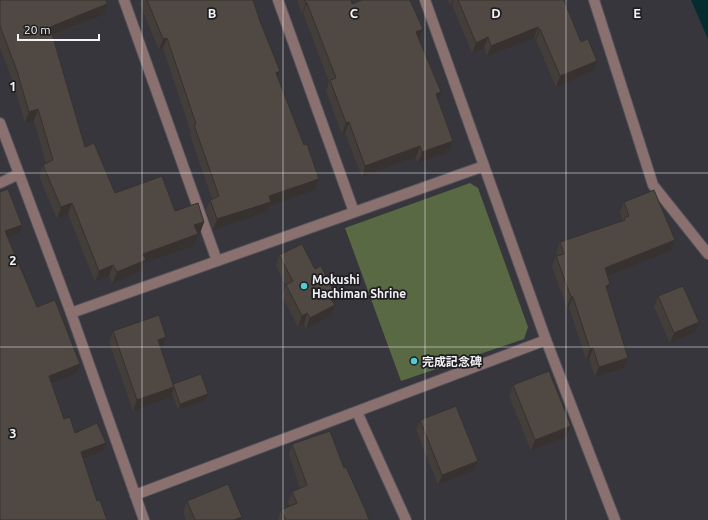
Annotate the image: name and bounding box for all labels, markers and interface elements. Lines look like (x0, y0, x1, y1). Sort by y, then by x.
text: B (208, 6, 217, 20)
text: C (350, 6, 359, 20)
text: D (491, 6, 501, 20)
text: E (633, 6, 641, 20)
scale bar (18, 16, 99, 42)
text: 20 m (24, 23, 51, 36)
text: 1 (9, 79, 17, 93)
text: 2 (9, 253, 17, 267)
place label: Mokushi Hachiman Shrine (312, 273, 406, 300)
marker: Mokushi Hachiman Shrine (299, 281, 309, 291)
place label: 完成記念碑 (422, 355, 482, 368)
marker: 完成記念碑 (409, 356, 419, 366)
text: 3 (9, 426, 17, 440)

